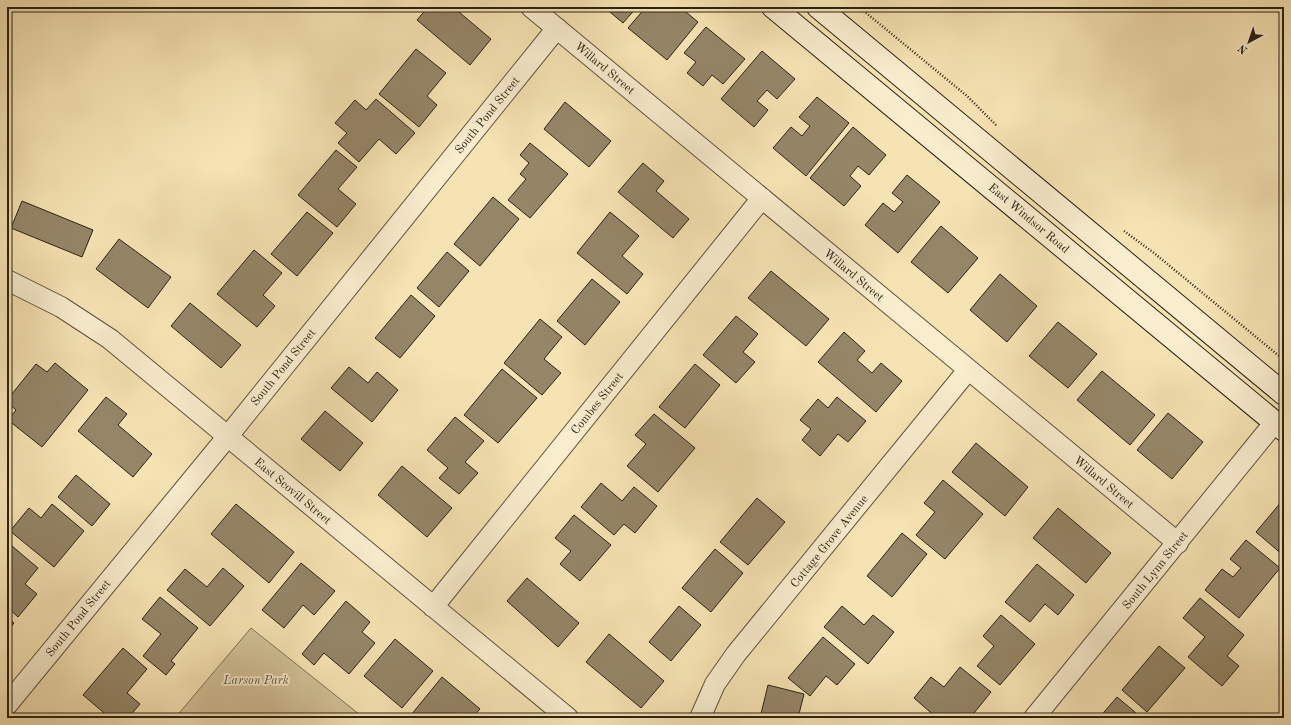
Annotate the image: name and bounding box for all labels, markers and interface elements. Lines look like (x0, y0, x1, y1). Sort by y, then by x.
north arrow (1229, 22, 1269, 62)
street label: Willard Street (572, 40, 637, 97)
text: N (1236, 41, 1250, 55)
street label: South Pond Street (453, 75, 522, 156)
street label: East Windsor Road (986, 182, 1071, 256)
street label: Willard Street (821, 247, 886, 304)
street label: South Pond Street (249, 327, 318, 408)
street label: Combes Street (569, 370, 626, 437)
street label: Willard Street (1071, 454, 1136, 511)
street label: East Scovill Street (252, 456, 333, 527)
street label: Cottage Grove Avenue (789, 493, 871, 590)
street label: South Lynn Street (1121, 529, 1191, 612)
street label: South Pond Street (44, 578, 113, 659)
park label: Larson Park (222, 675, 289, 687)

